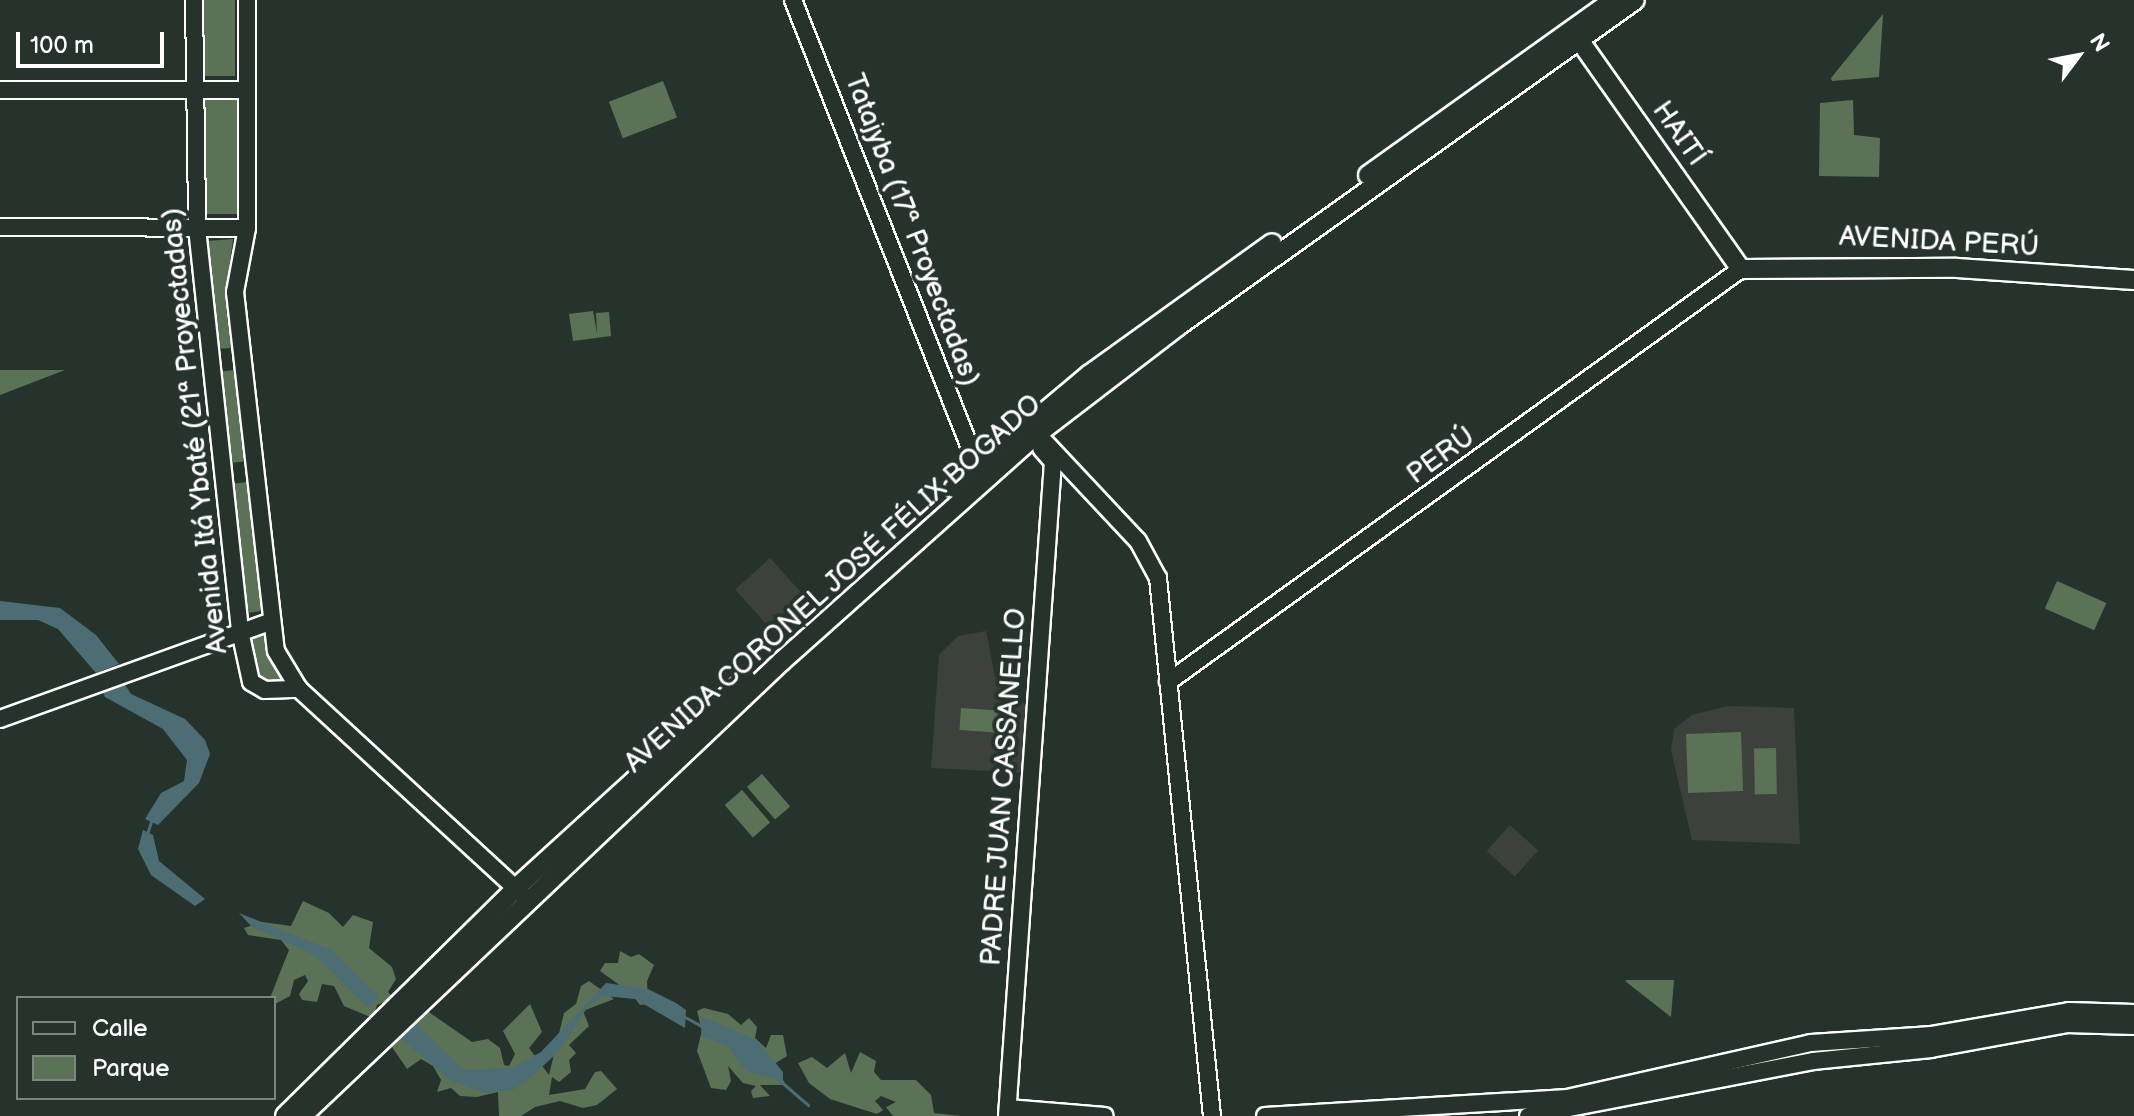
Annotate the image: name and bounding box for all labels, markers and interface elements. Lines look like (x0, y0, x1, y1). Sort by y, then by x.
scale bar (20, 16, 168, 66)
north arrow (2038, 16, 2118, 96)
text: N (2083, 29, 2115, 57)
text: 100 m (30, 31, 94, 60)
street label: Tatajyba (17ª Proyectadas) (837, 69, 987, 391)
street label: HAITÍ (1645, 95, 1713, 173)
street label: Avenida Itá Ybaté (21ª Proyectadas) (155, 206, 235, 656)
street label: AVENIDA PERÚ (1838, 220, 2040, 264)
street label: AVENIDA CORONEL JOSÉ FÉLIX BOGADO (617, 387, 1049, 781)
street label: PERÚ (1401, 420, 1481, 492)
street label: PADRE JUAN CASSANELLO (975, 606, 1033, 968)
legend (16, 996, 276, 1100)
text: Calle (92, 1014, 147, 1043)
text: Parque (92, 1054, 170, 1083)

